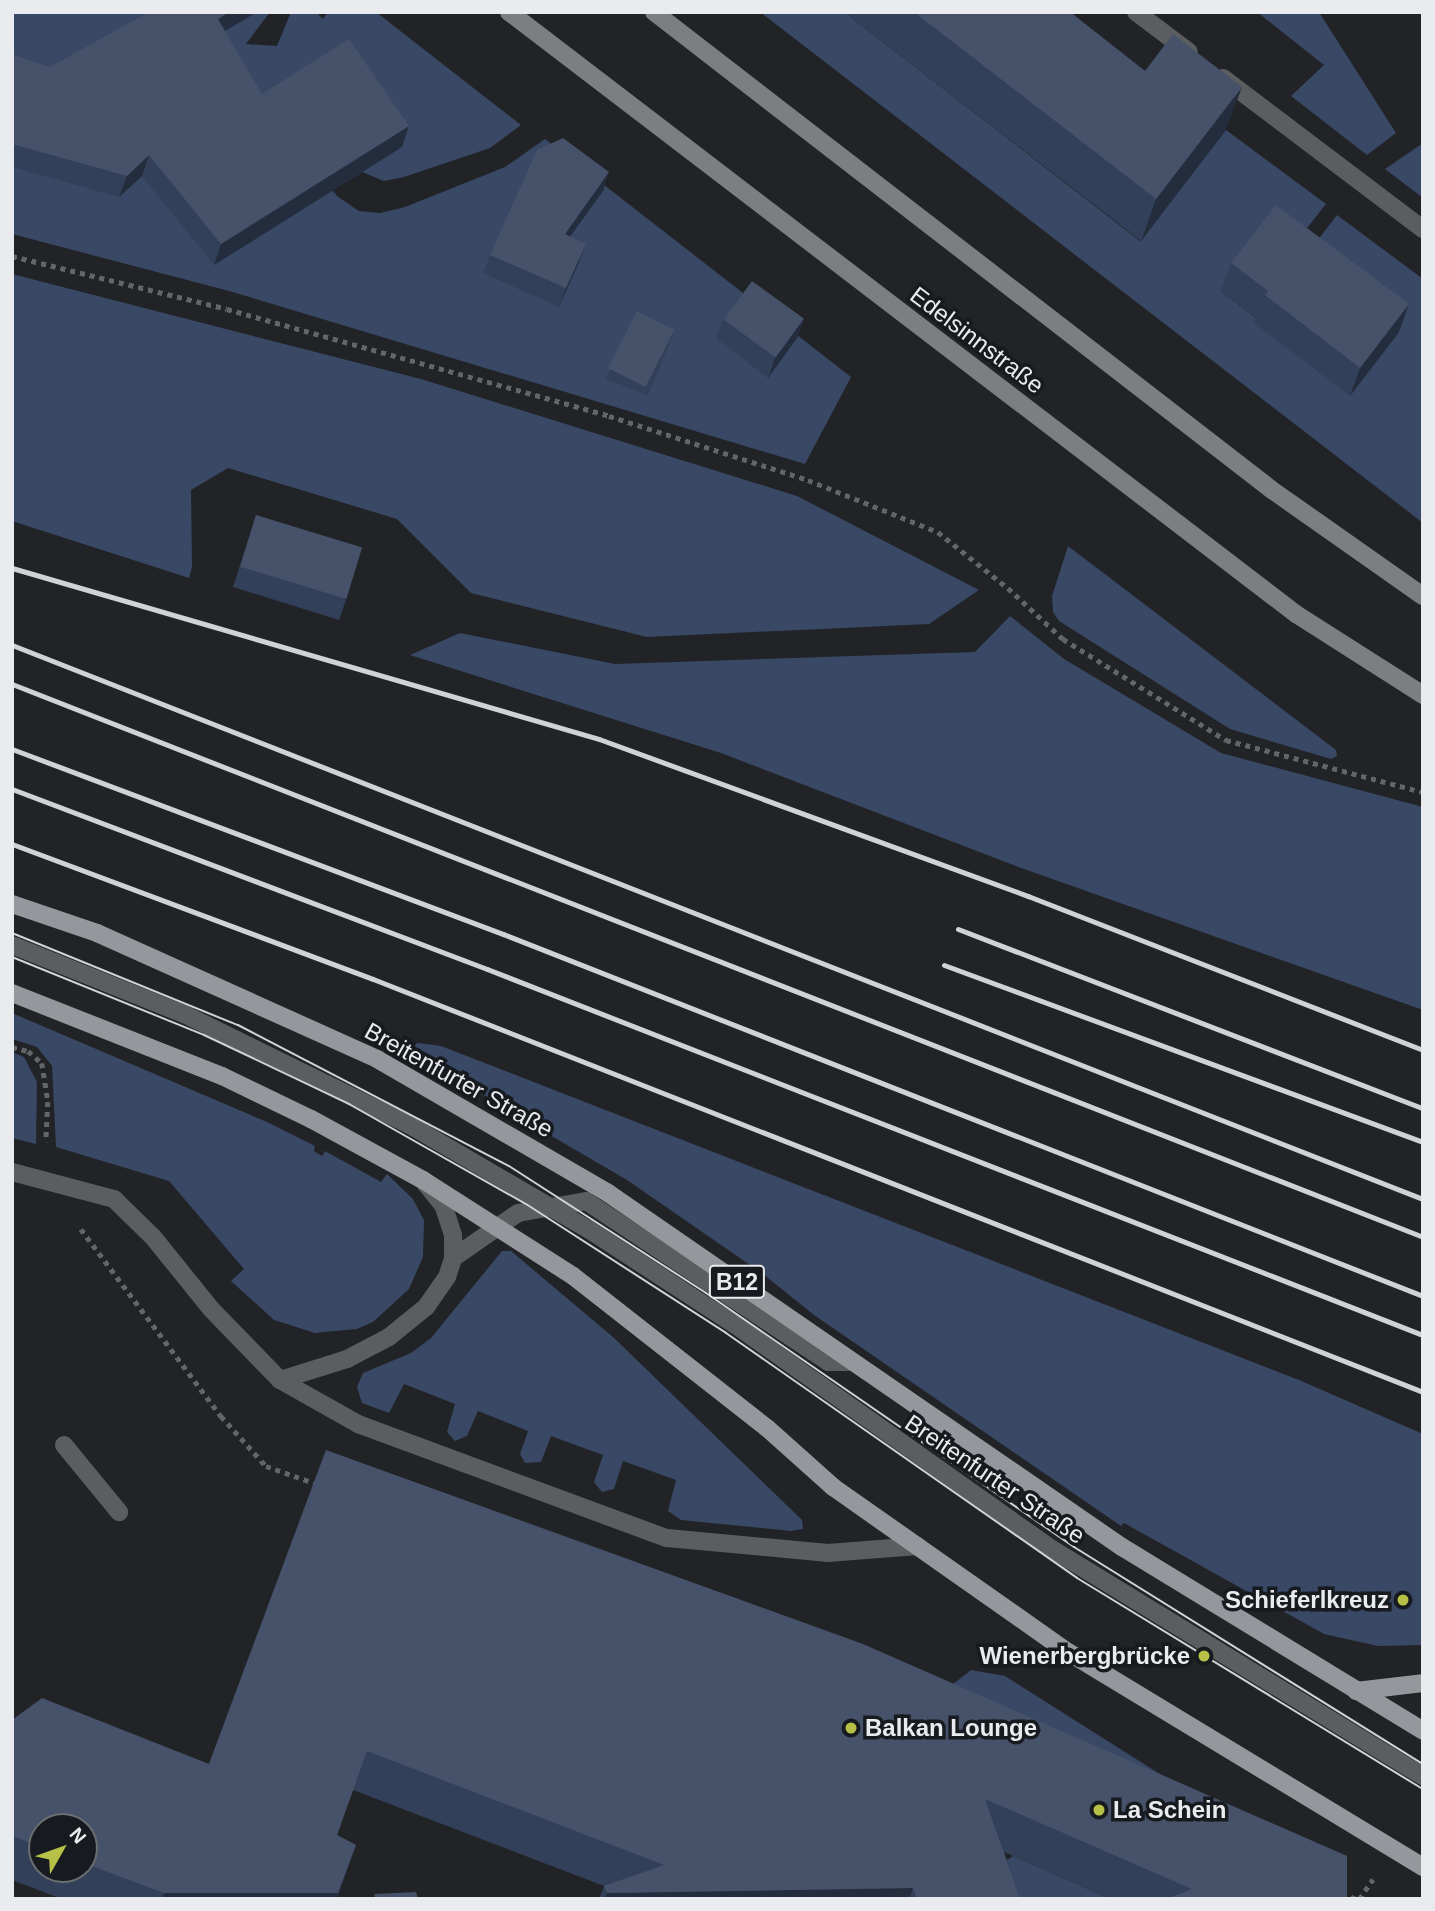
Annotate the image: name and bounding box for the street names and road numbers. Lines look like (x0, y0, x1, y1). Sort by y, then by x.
street label: Edelsinnstraße (904, 280, 1050, 400)
street label: Breitenfurter Straße (360, 1016, 558, 1144)
road number: B12 (707, 1262, 767, 1302)
street label: Breitenfurter Straße (900, 1408, 1090, 1550)

